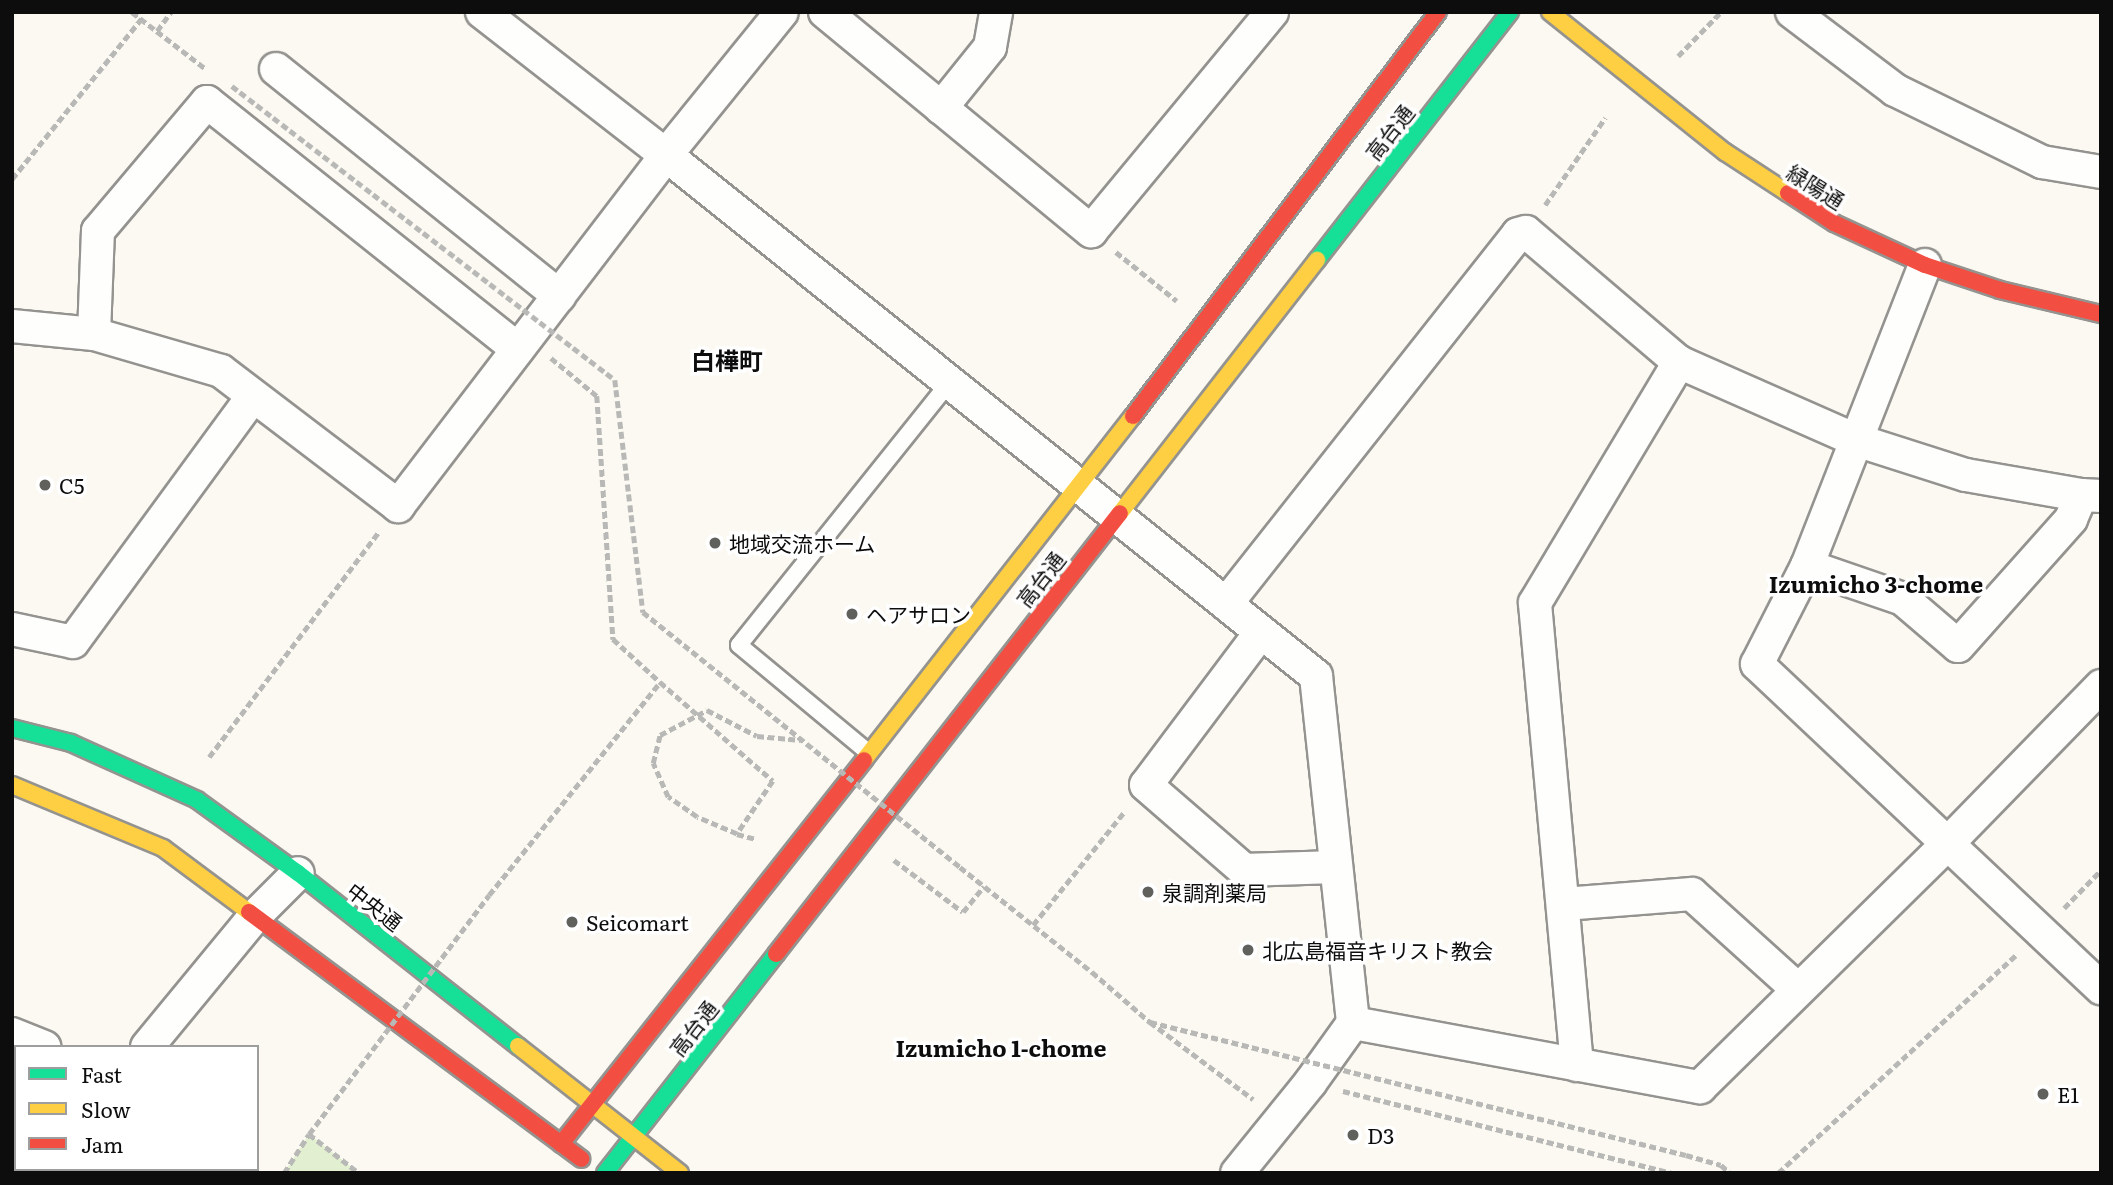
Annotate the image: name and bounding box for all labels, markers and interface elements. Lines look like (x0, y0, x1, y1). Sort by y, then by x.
street label: 高台通 (1360, 99, 1418, 165)
street label: 緑陽通 (1783, 159, 1849, 213)
district label: 白樺町 (691, 346, 763, 374)
place label: C5 (59, 472, 84, 498)
marker: C5 (37, 477, 53, 493)
place label: 地域交流ホーム (729, 530, 876, 556)
marker: 地域交流ホーム (707, 535, 723, 551)
street label: 高台通 (1011, 546, 1069, 612)
district label: Izumicho 3-chome (1769, 569, 1983, 597)
place label: ヘアサロン (866, 601, 971, 627)
marker: ヘアサロン (844, 606, 860, 622)
street label: 中央通 (342, 877, 408, 935)
place label: 泉調剤薬局 (1162, 879, 1267, 905)
marker: 泉調剤薬局 (1140, 884, 1156, 900)
place label: Seicomart (586, 909, 689, 935)
marker: Seicomart (564, 914, 580, 930)
place label: 北広島福音キリスト教会 (1262, 937, 1493, 963)
marker: 北広島福音キリスト教会 (1240, 942, 1256, 958)
street label: 高台通 (664, 995, 722, 1061)
district label: Izumicho 1-chome (895, 1033, 1107, 1061)
legend (14, 1045, 259, 1171)
text: Fast (81, 1058, 122, 1089)
place label: E1 (2057, 1081, 2079, 1107)
marker: E1 (2035, 1086, 2051, 1102)
text: Slow (81, 1093, 131, 1124)
place label: D3 (1367, 1122, 1394, 1148)
marker: D3 (1345, 1127, 1361, 1143)
text: Jam (81, 1128, 123, 1159)

